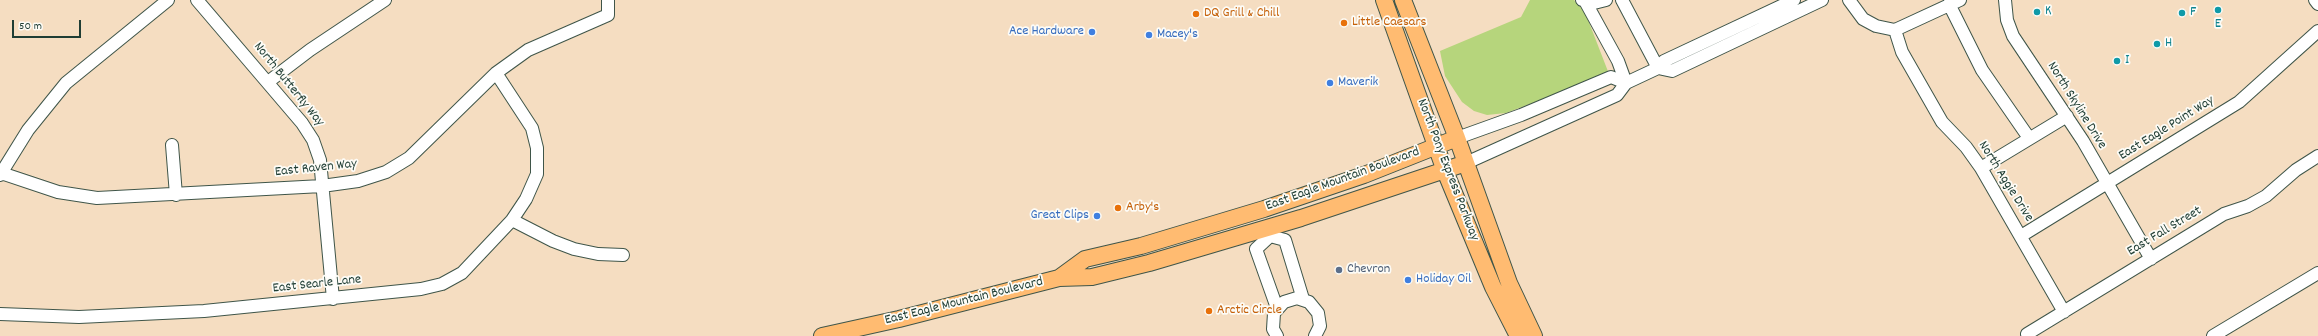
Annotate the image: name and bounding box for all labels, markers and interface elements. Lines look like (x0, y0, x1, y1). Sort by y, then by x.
place label: K (2045, 4, 2051, 20)
place label: F (2190, 5, 2196, 21)
marker: E (2213, 5, 2223, 15)
place label: DQ Grill & Chill (1204, 6, 1279, 22)
marker: K (2032, 7, 2042, 17)
marker: F (2177, 8, 2187, 18)
marker: DQ Grill & Chill (1191, 9, 1201, 19)
scale bar (14, 12, 83, 38)
place label: Little Caesars (1352, 15, 1427, 31)
place label: E (2215, 17, 2221, 33)
text: 50 m (19, 18, 42, 35)
marker: Little Caesars (1339, 18, 1349, 28)
place label: Ace Hardware (1009, 24, 1084, 40)
marker: Ace Hardware (1087, 27, 1097, 37)
place label: Macey's (1157, 27, 1198, 43)
marker: Macey's (1144, 30, 1154, 40)
place label: H (2165, 36, 2172, 52)
street label: North Butterfly Way (249, 39, 327, 131)
marker: H (2152, 39, 2162, 49)
place label: I (2125, 53, 2129, 69)
marker: I (2112, 56, 2122, 66)
street label: North Skyline Drive (2043, 59, 2109, 153)
place label: Maverik (1338, 75, 1378, 91)
marker: Maverik (1325, 78, 1335, 88)
street label: East Eagle Point Way (2116, 93, 2218, 165)
street label: North Pony Express Parkway (1412, 97, 1482, 243)
street label: North Aggie Drive (1974, 139, 2036, 225)
street label: East Eagle Mountain Boulevard (1264, 144, 1422, 216)
street label: East Raven Way (274, 156, 358, 182)
place label: Arby's (1126, 200, 1159, 216)
marker: Arby's (1113, 203, 1123, 213)
street label: East Fall Street (2125, 203, 2205, 261)
place label: Great Clips (1030, 208, 1089, 224)
marker: Great Clips (1092, 211, 1102, 221)
place label: Chevron (1347, 262, 1390, 278)
marker: Chevron (1334, 265, 1344, 275)
street label: East Searle Lane (272, 272, 362, 298)
place label: Holiday Oil (1416, 272, 1471, 288)
street label: East Eagle Mountain Boulevard (883, 274, 1045, 330)
marker: Holiday Oil (1403, 275, 1413, 285)
place label: Arctic Circle (1217, 303, 1282, 319)
marker: Arctic Circle (1204, 306, 1214, 316)

